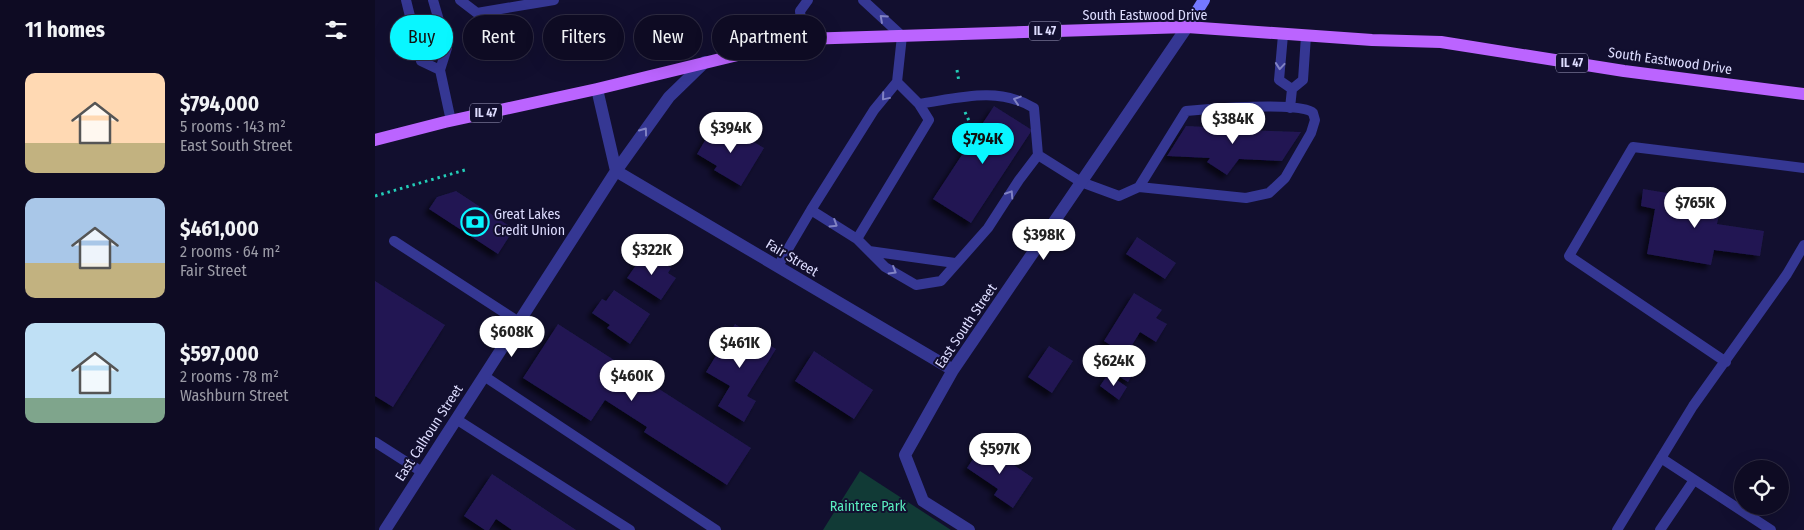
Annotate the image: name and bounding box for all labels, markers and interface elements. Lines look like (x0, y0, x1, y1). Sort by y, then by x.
street label: South Eastwood Drive (1083, 7, 1208, 24)
chip: Buy (390, 15, 453, 60)
chip: Rent (463, 15, 533, 60)
chip: Filters (543, 15, 624, 60)
chip: New (634, 15, 702, 60)
chip: Apartment (712, 15, 826, 60)
one-way arrow (879, 15, 888, 24)
icon: filters (322, 16, 350, 44)
text: 11 homes (25, 17, 105, 43)
road number: IL 47 (1029, 22, 1061, 40)
street label: South Eastwood Drive (1607, 44, 1733, 78)
road number: IL 47 (1556, 54, 1588, 72)
one-way arrow (1275, 62, 1286, 70)
text: $794,000 (180, 91, 259, 117)
one-way arrow (882, 91, 890, 100)
icon: home (65, 93, 125, 153)
one-way arrow (1014, 96, 1022, 106)
pin: $384K (1198, 102, 1268, 145)
road number: IL 47 (470, 104, 502, 122)
text: $384K (1212, 109, 1254, 128)
pin: $394K (696, 112, 766, 154)
text: 5 rooms · 143 m² (180, 117, 286, 136)
text: $394K (710, 118, 752, 137)
pin: $794K (948, 122, 1018, 165)
one-way arrow (638, 128, 648, 137)
text: $794K (963, 129, 1003, 148)
text: East South Street (180, 136, 292, 155)
pin: $765K (1660, 186, 1730, 229)
one-way arrow (1003, 191, 1013, 200)
text: $765K (1675, 193, 1715, 212)
place label: Great Lakes Credit Union (494, 206, 565, 239)
bank icon: Great Lakes Credit Union (460, 207, 490, 237)
text: $461,000 (180, 216, 259, 242)
icon: home (65, 218, 125, 278)
one-way arrow (828, 218, 837, 228)
pin: $398K (1009, 218, 1079, 261)
text: $398K (1023, 225, 1065, 244)
pin: $322K (617, 234, 687, 276)
street label: Fair Street (763, 236, 822, 281)
text: $322K (632, 240, 672, 259)
text: 2 rooms · 64 m² (180, 242, 280, 261)
text: Fair Street (180, 261, 247, 280)
one-way arrow (888, 265, 897, 275)
street label: East South Street (931, 280, 1001, 372)
pin: $608K (477, 316, 547, 358)
text: $608K (491, 322, 533, 341)
pin: $461K (705, 326, 775, 369)
text: $461K (720, 333, 760, 352)
text: $597,000 (180, 341, 259, 367)
icon: home (65, 343, 125, 403)
pin: $624K (1079, 344, 1149, 387)
text: $624K (1094, 351, 1134, 370)
pin: $460K (597, 360, 667, 402)
text: $460K (611, 366, 653, 385)
text: 2 rooms · 78 m² (180, 367, 279, 386)
street label: East Calhoun Street (391, 381, 467, 484)
text: Washburn Street (180, 386, 289, 405)
pin: $597K (965, 432, 1035, 475)
text: $597K (980, 439, 1020, 458)
map controls (1734, 460, 1789, 515)
button: locate (1734, 460, 1789, 515)
park label: Raintree Park (830, 498, 907, 515)

